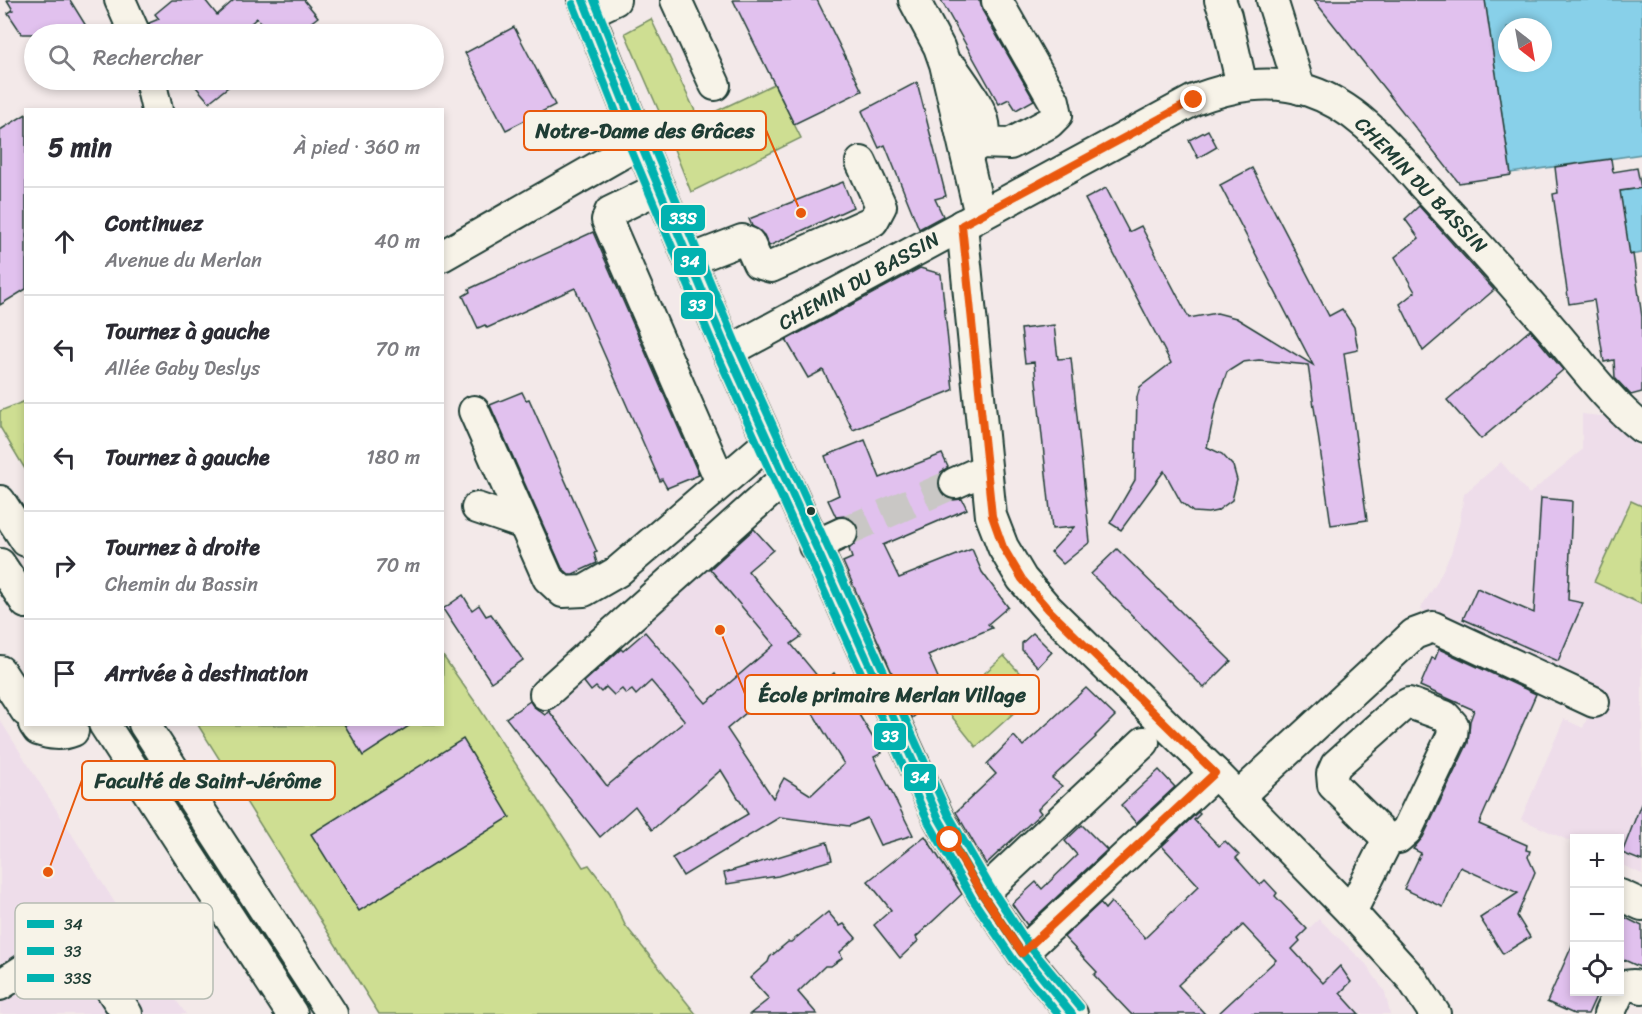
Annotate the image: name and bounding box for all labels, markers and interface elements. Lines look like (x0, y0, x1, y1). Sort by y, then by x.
north arrow (1498, 18, 1552, 72)
search box (24, 24, 444, 90)
text: Rechercher (93, 38, 203, 77)
icon: search (45, 41, 78, 74)
route end (1180, 86, 1206, 112)
street label: CHEMIN DU BASSIN (1346, 108, 1496, 262)
callout: Notre-Dame des Grâces (524, 111, 766, 150)
text: Notre-Dame des Grâces (534, 112, 755, 150)
text: 5 min (48, 124, 112, 170)
text: À pied · 360 m (293, 130, 420, 165)
text: Continuez (105, 204, 203, 243)
line badge: 33S (660, 204, 706, 232)
text: 33S (668, 204, 698, 233)
street label: CHEMIN DU BASSIN (772, 222, 946, 340)
text: 40 m (374, 224, 420, 259)
icon: ahead (48, 225, 81, 258)
text: Avenue du Merlan (105, 243, 262, 278)
line badge: 34 (673, 247, 707, 276)
text: 34 (680, 247, 699, 276)
line badge: 33 (680, 291, 714, 320)
text: 33 (687, 291, 706, 320)
text: Tournez à gauche (105, 312, 270, 351)
text: 70 m (375, 332, 420, 367)
icon: left (48, 333, 81, 366)
text: Allée Gaby Deslys (105, 351, 260, 386)
text: Tournez à gauche (105, 438, 270, 477)
text: 180 m (366, 440, 420, 475)
icon: left (48, 441, 81, 474)
unlabelled marker (805, 505, 817, 517)
text: Tournez à droite (105, 528, 260, 567)
text: 70 m (375, 548, 420, 583)
icon: right (48, 549, 81, 582)
text: Chemin du Bassin (105, 567, 258, 602)
text: Arrivée à destination (105, 654, 308, 693)
icon: arrive (48, 657, 81, 690)
callout: École primaire Merlan Village (745, 675, 1039, 714)
text: École primaire Merlan Village (758, 676, 1026, 714)
line badge: 33 (873, 722, 907, 751)
text: 33 (880, 722, 899, 751)
callout: Faculté de Saint-Jérôme (82, 761, 335, 800)
text: Faculté de Saint-Jérôme (94, 762, 322, 800)
line badge: 34 (903, 763, 937, 792)
text: 34 (910, 763, 929, 792)
route start (936, 826, 962, 852)
map controls (1570, 834, 1624, 996)
button: + (1570, 834, 1624, 888)
button: − (1570, 888, 1624, 942)
legend (15, 903, 213, 999)
text: 34 (64, 910, 83, 939)
text: 33 (64, 937, 82, 966)
button: locate (1570, 942, 1624, 996)
text: 33S (64, 964, 92, 993)

